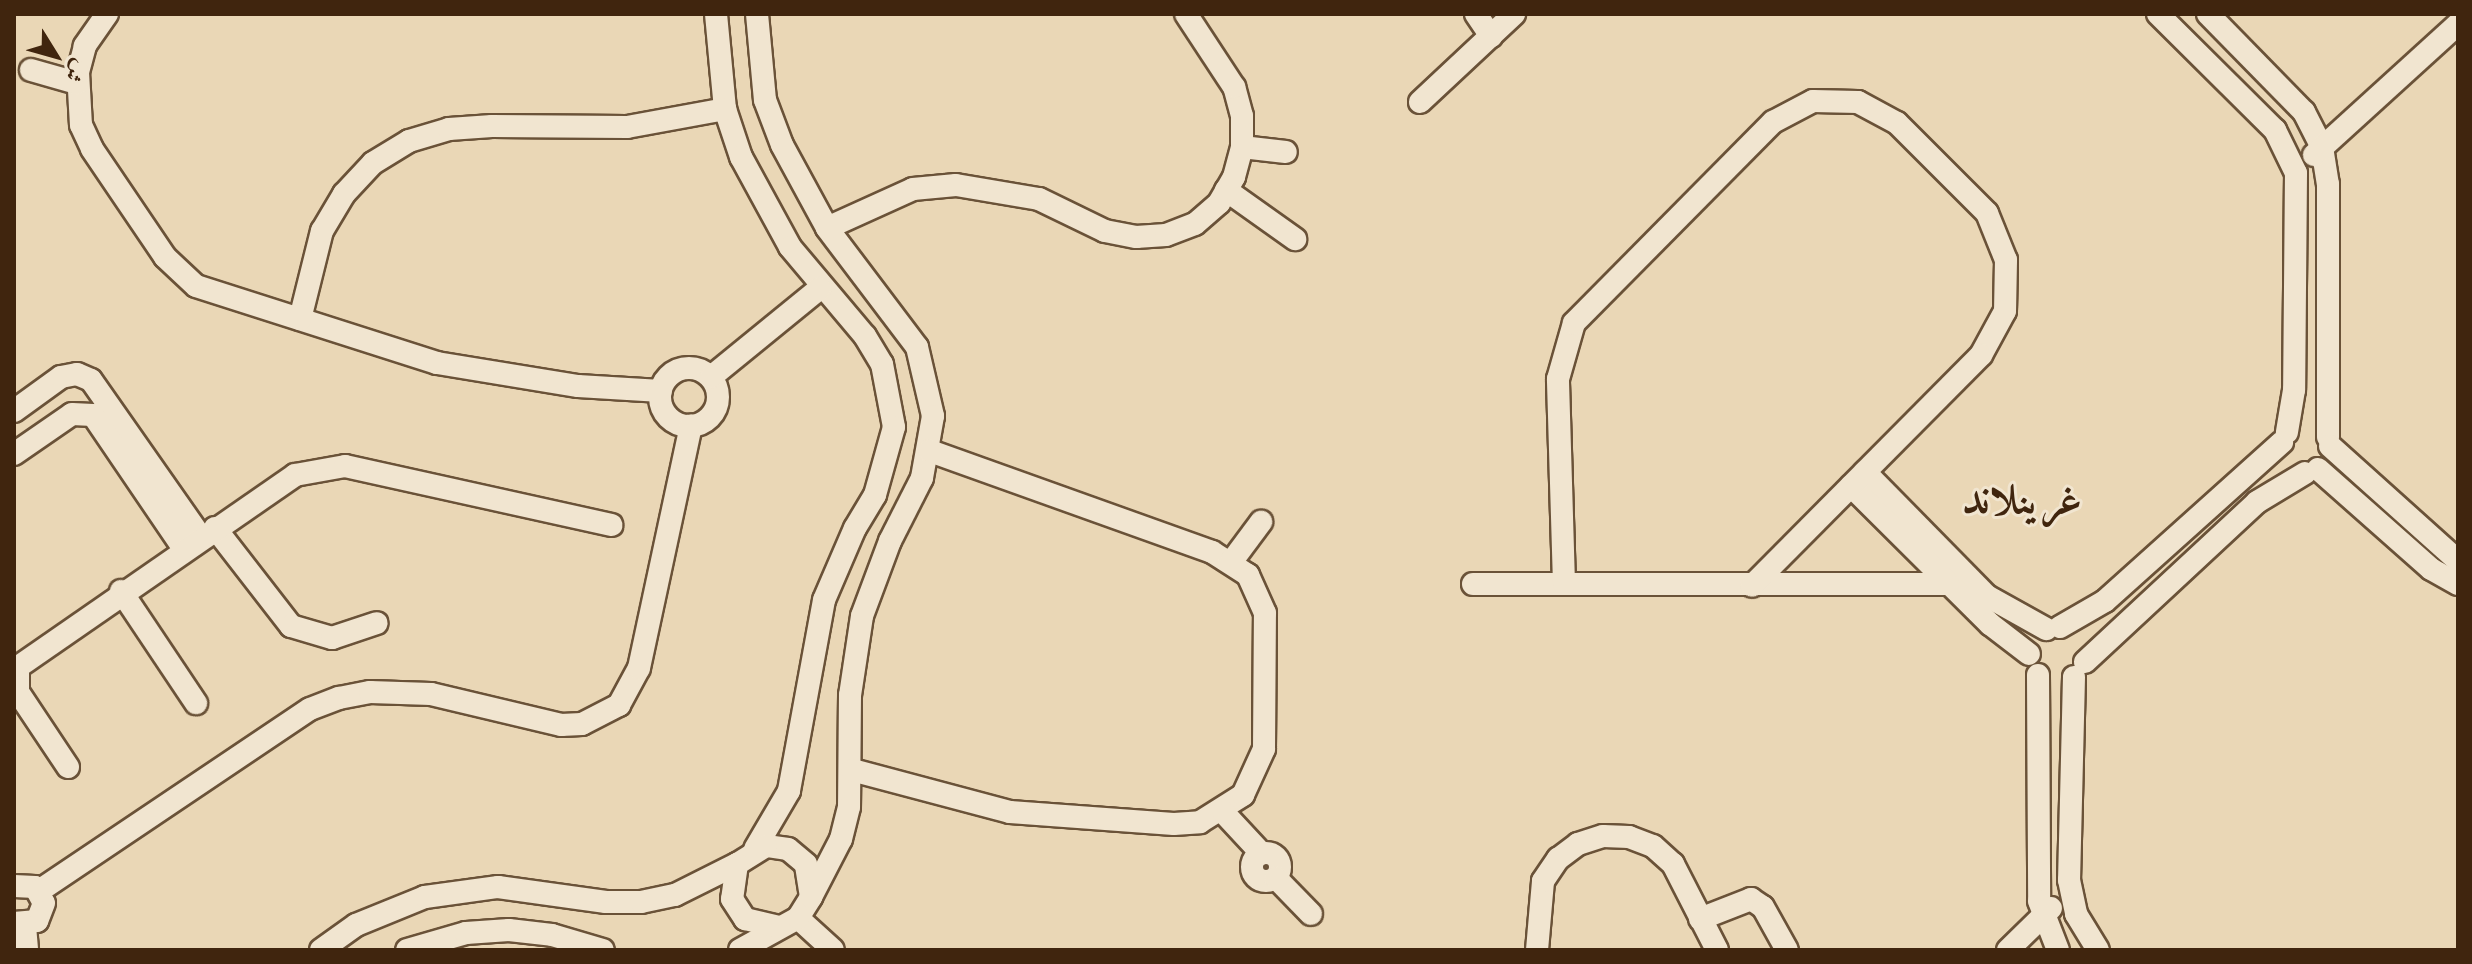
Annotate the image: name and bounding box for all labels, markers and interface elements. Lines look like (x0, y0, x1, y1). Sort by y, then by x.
north arrow (16, 16, 96, 96)
text: ش (58, 54, 93, 88)
district label: غرينلاند (1962, 476, 2082, 526)

